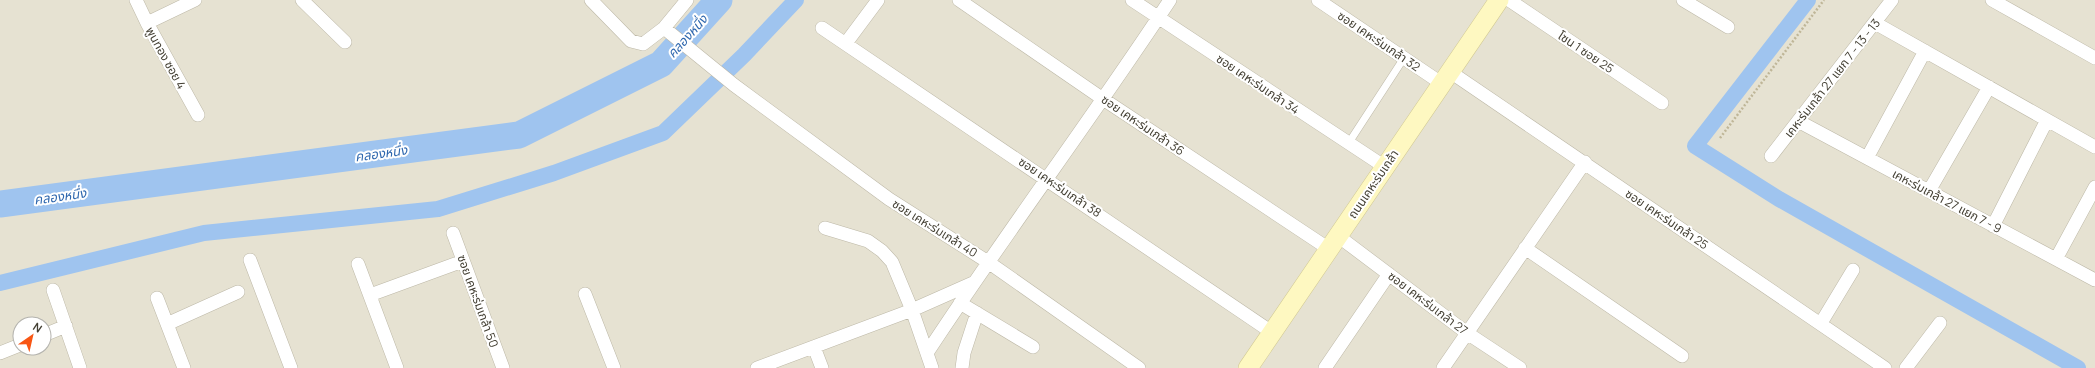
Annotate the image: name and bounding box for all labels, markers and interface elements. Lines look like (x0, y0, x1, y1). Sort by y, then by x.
street label: ซอย เคหะร่มเกล้า 32 (1334, 7, 1424, 75)
water label: คลองหนึ่ง (663, 10, 712, 62)
street label: เคหะร่มเกล้า 27 แยก 7 - 13 - 13 (1780, 15, 1884, 141)
street label: พูนทอง ซอย 4 (142, 24, 190, 92)
street label: โซน 1 ซอย 25 (1555, 27, 1617, 77)
street label: ซอย เคหะร่มเกล้า 34 (1213, 50, 1303, 118)
street label: ซอย เคหะร่มเกล้า 36 (1098, 91, 1188, 159)
water label: คลองหนึ่ง (354, 140, 409, 166)
street label: ถนนเคหะร่มเกล้า (1344, 146, 1402, 222)
street label: ซอย เคหะร่มเกล้า 38 (1015, 153, 1105, 221)
street label: เคหะร่มเกล้า 27 แยก 7 - 9 (1889, 165, 2005, 237)
water label: คลองหนึ่ง (33, 183, 88, 209)
street label: ซอย เคหะร่มเกล้า 25 (1622, 185, 1712, 253)
street label: ซอย เคหะร่มเกล้า 40 (889, 195, 981, 261)
street label: ซอย เคหะร่มเกล้า 50 (453, 252, 503, 350)
street label: ซอย เคหะร่มเกล้า 27 (1385, 267, 1471, 339)
north arrow (12, 316, 52, 356)
text: N (30, 319, 45, 336)

